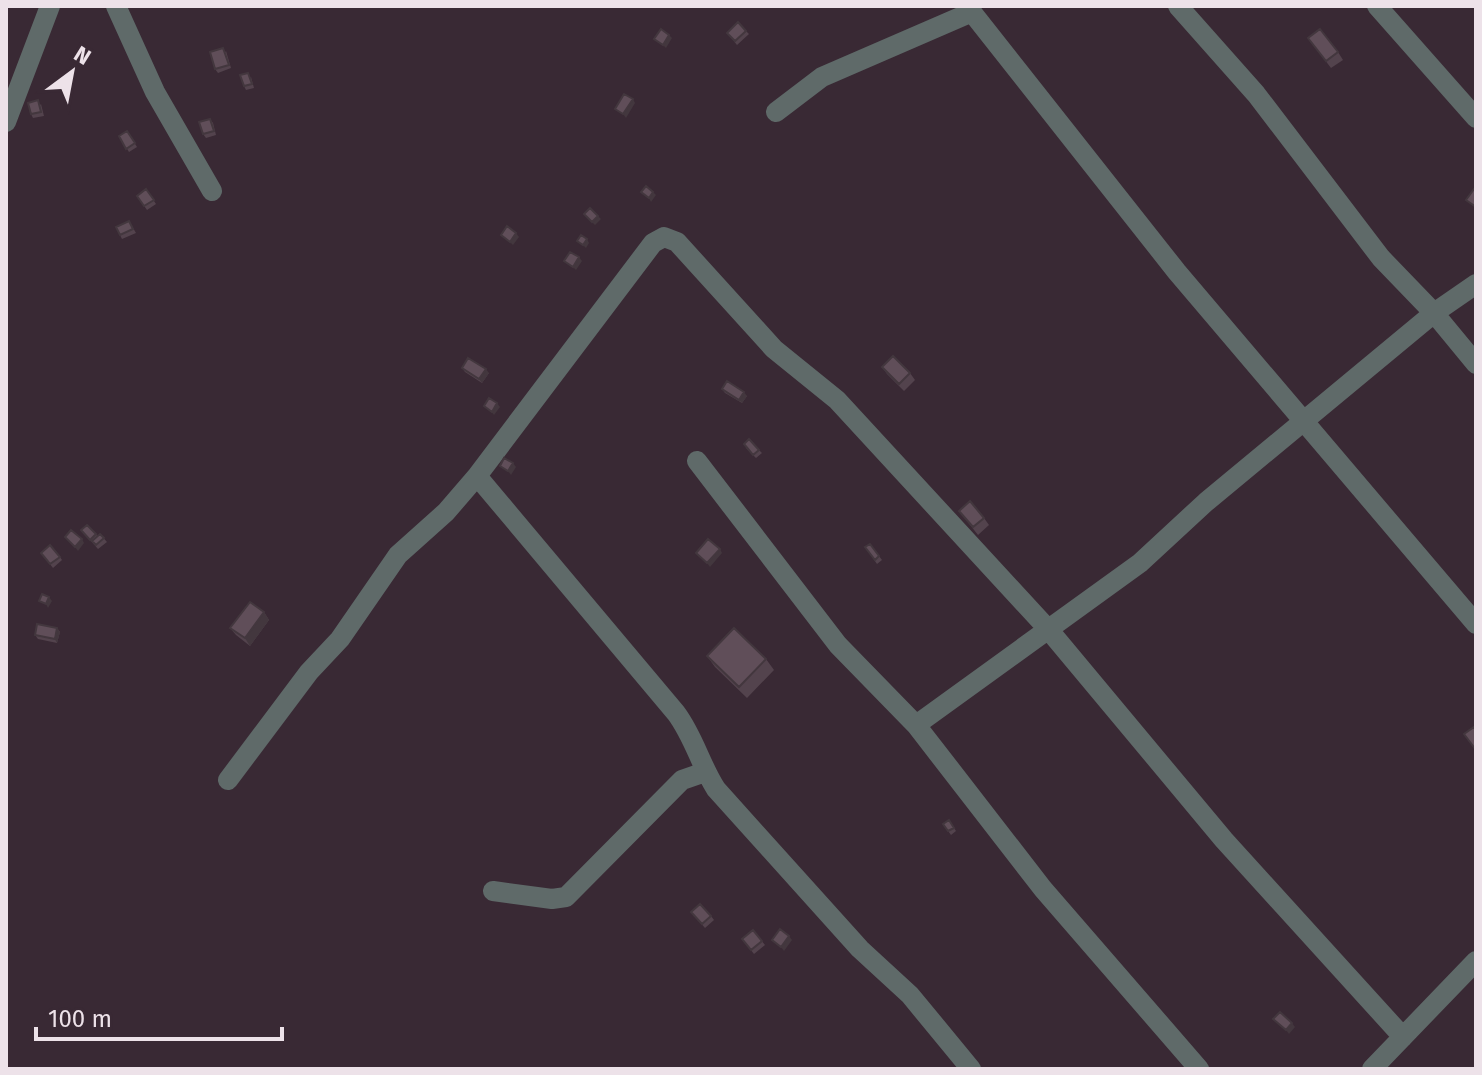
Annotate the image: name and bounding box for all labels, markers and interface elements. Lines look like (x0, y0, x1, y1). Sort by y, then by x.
north arrow (32, 32, 112, 112)
text: N (69, 40, 96, 71)
scale bar (36, 991, 282, 1041)
text: 100 m (48, 1005, 112, 1033)

